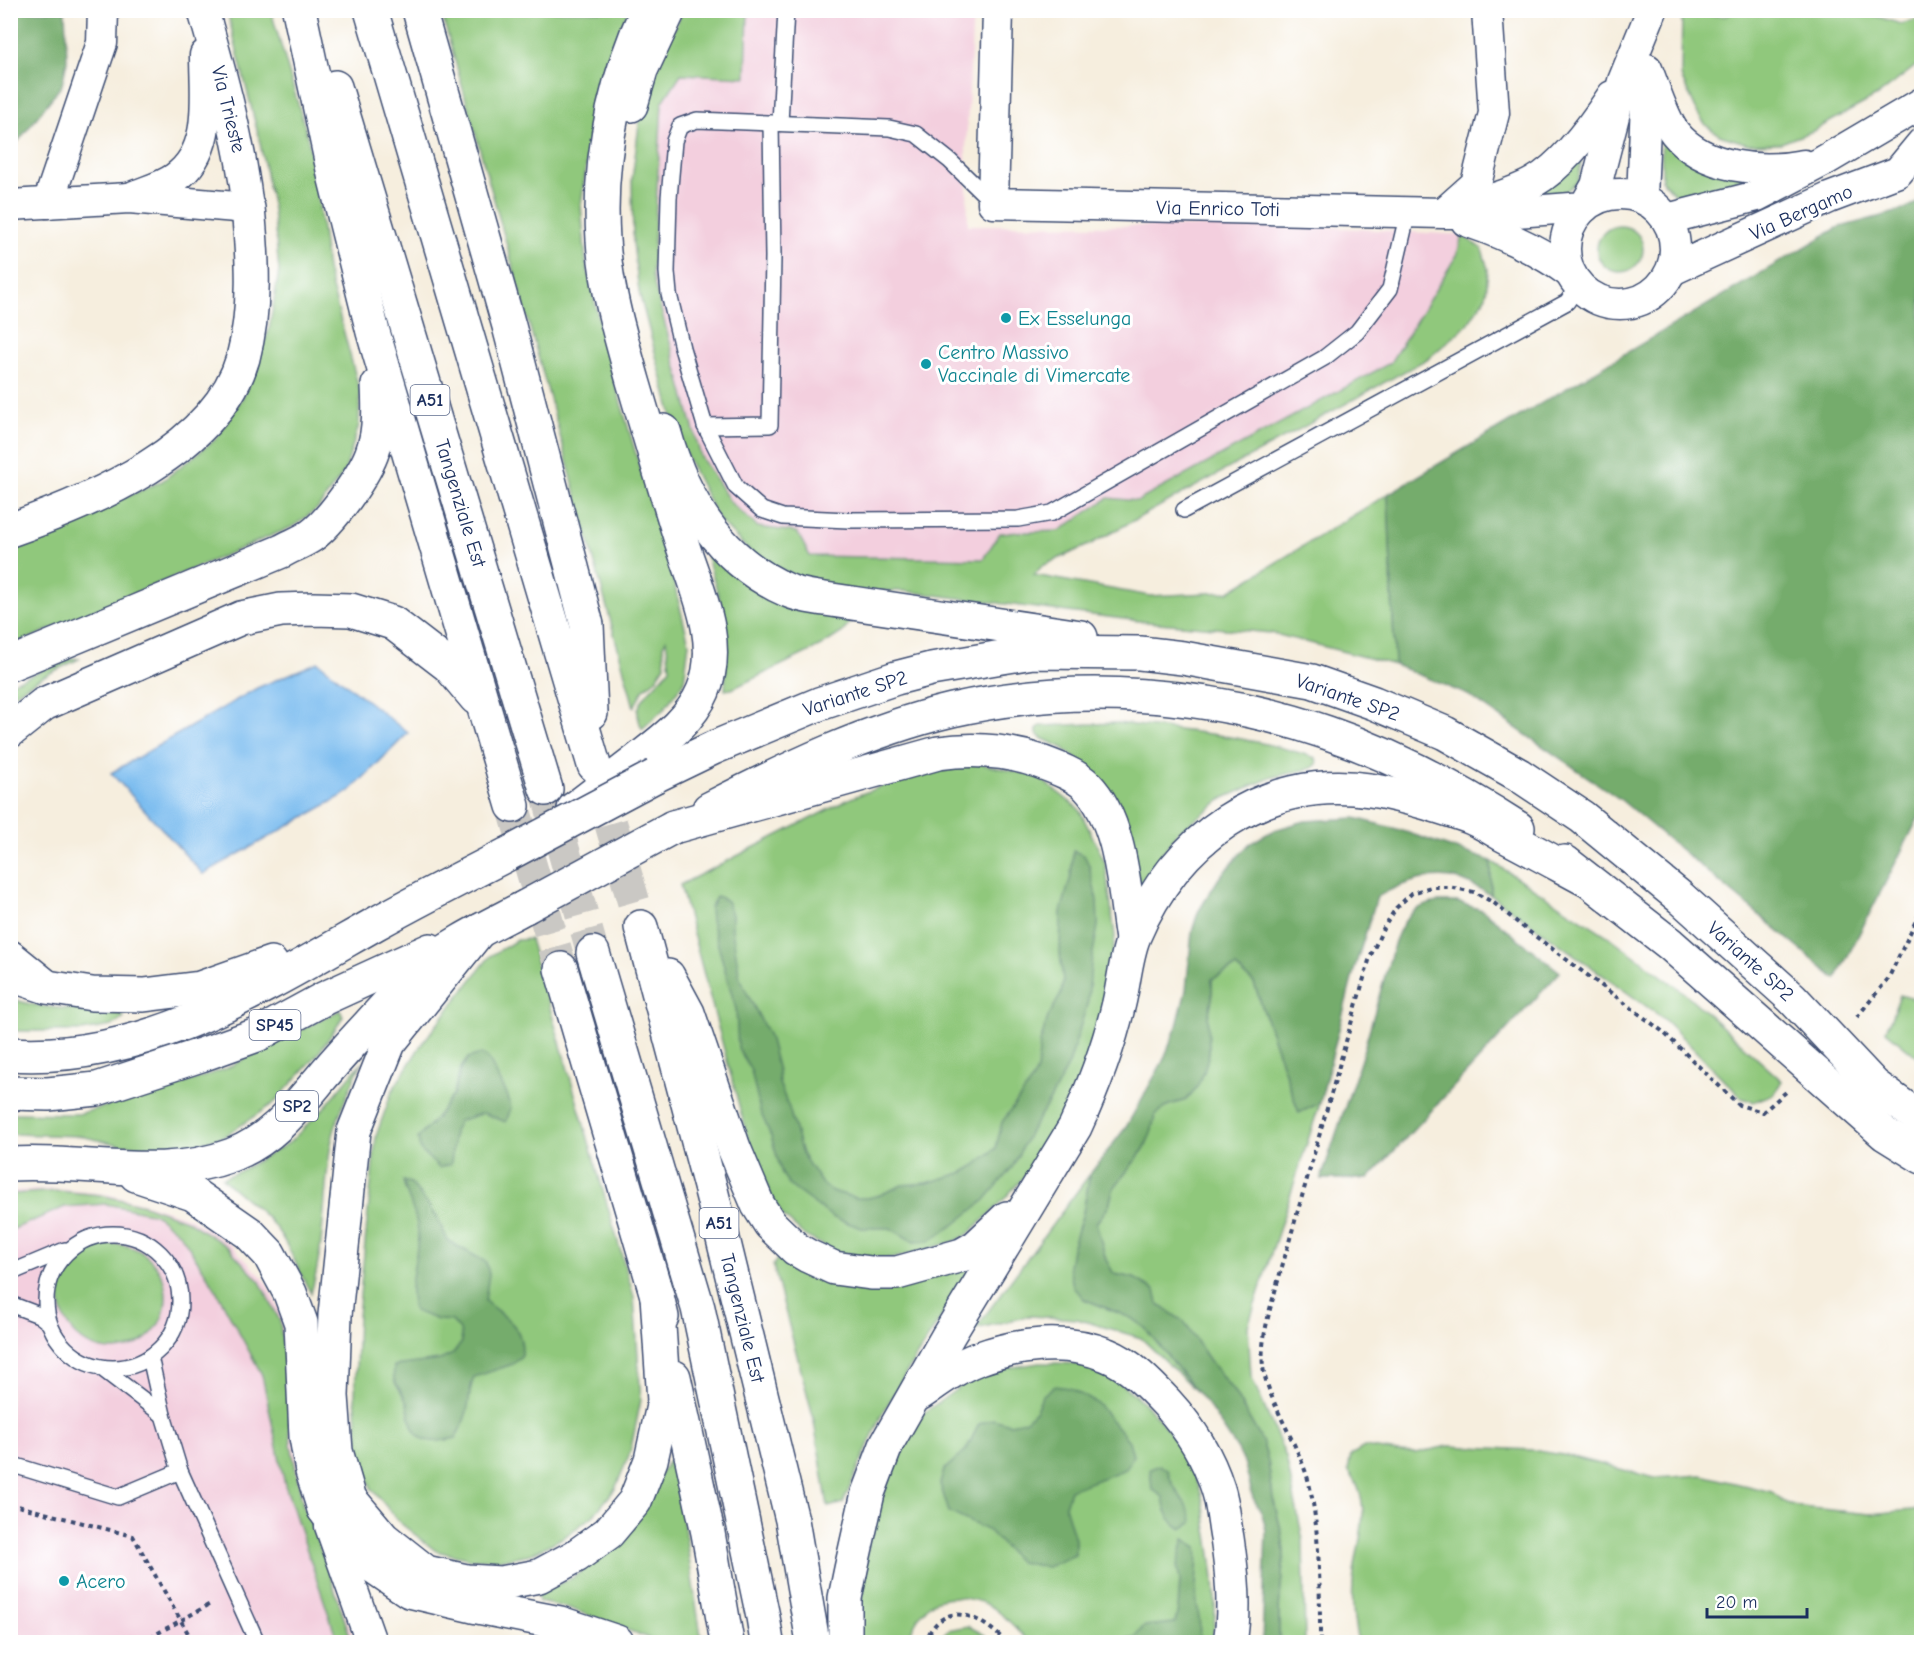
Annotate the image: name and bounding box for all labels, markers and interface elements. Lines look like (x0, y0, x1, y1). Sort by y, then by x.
street label: Via Trieste (207, 63, 250, 155)
street label: Via Bergamo (1746, 180, 1856, 245)
street label: Via Enrico Toti (1156, 196, 1280, 221)
place label: Ex Esselunga (1018, 307, 1131, 330)
marker: Ex Esselunga (999, 311, 1013, 325)
place label: Centro Massivo Vaccinale di Vimercate (938, 341, 1130, 387)
marker: Centro Massivo Vaccinale di Vimercate (919, 357, 933, 371)
road number: A51 (410, 385, 450, 415)
street label: Tangenziale Est (430, 436, 491, 571)
street label: Variante SP2 (800, 666, 910, 721)
street label: Variante SP2 (1293, 669, 1403, 726)
street label: Variante SP2 (1703, 917, 1799, 1006)
road number: SP45 (250, 1010, 300, 1040)
road number: SP2 (276, 1091, 318, 1121)
road number: A51 (700, 1208, 738, 1238)
street label: Tangenziale Est (715, 1251, 770, 1386)
place label: Acero (76, 1570, 125, 1593)
marker: Acero (57, 1574, 71, 1588)
scale bar (1707, 1581, 1808, 1619)
text: 20 m (1716, 1592, 1757, 1613)

